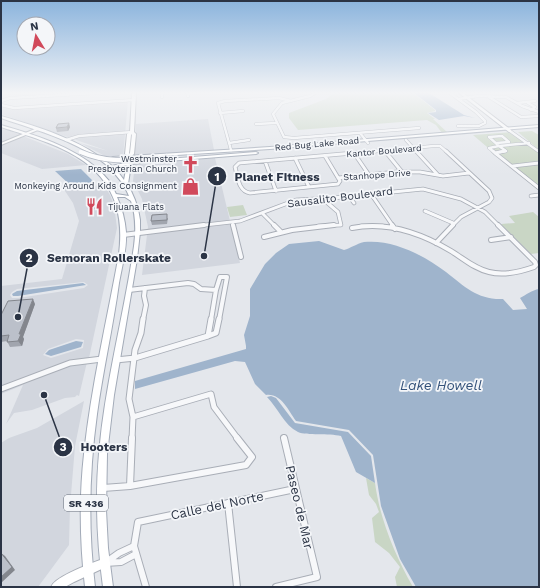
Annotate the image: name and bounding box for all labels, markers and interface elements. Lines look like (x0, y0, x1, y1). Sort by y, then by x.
north arrow (16, 16, 56, 56)
text: N (29, 20, 39, 34)
street label: Red Bug Lake Road (274, 135, 360, 153)
street label: Kantor Boulevard (346, 143, 422, 159)
place label: Westminster Presbyterian Church (88, 154, 177, 174)
church icon: Westminster Presbyterian Church (180, 154, 200, 174)
callout: Planet Fitness (207, 164, 328, 188)
street label: Stanhope Drive (343, 168, 411, 182)
text: 1 (214, 170, 220, 184)
text: Planet Fitness (234, 170, 320, 184)
shop icon: Monkeying Around Kids Consignment (180, 176, 200, 196)
place label: Monkeying Around Kids Consignment (14, 181, 177, 191)
street label: Sausalito Boulevard (286, 185, 394, 210)
restaurant icon: Tijuana Flats (85, 197, 105, 217)
place label: Tijuana Flats (108, 202, 164, 212)
callout: Semoran Rollerskate (19, 246, 179, 270)
text: 2 (25, 251, 33, 265)
text: Semoran Rollerskate (47, 251, 171, 265)
water label: Lake Howell (400, 377, 482, 393)
callout: Hooters (53, 435, 136, 459)
text: 3 (59, 440, 67, 454)
text: Hooters (81, 440, 128, 454)
street label: Paseo de Mar (283, 464, 316, 551)
street label: Calle del Norte (169, 488, 265, 523)
road number: SR 436 (64, 495, 108, 511)

